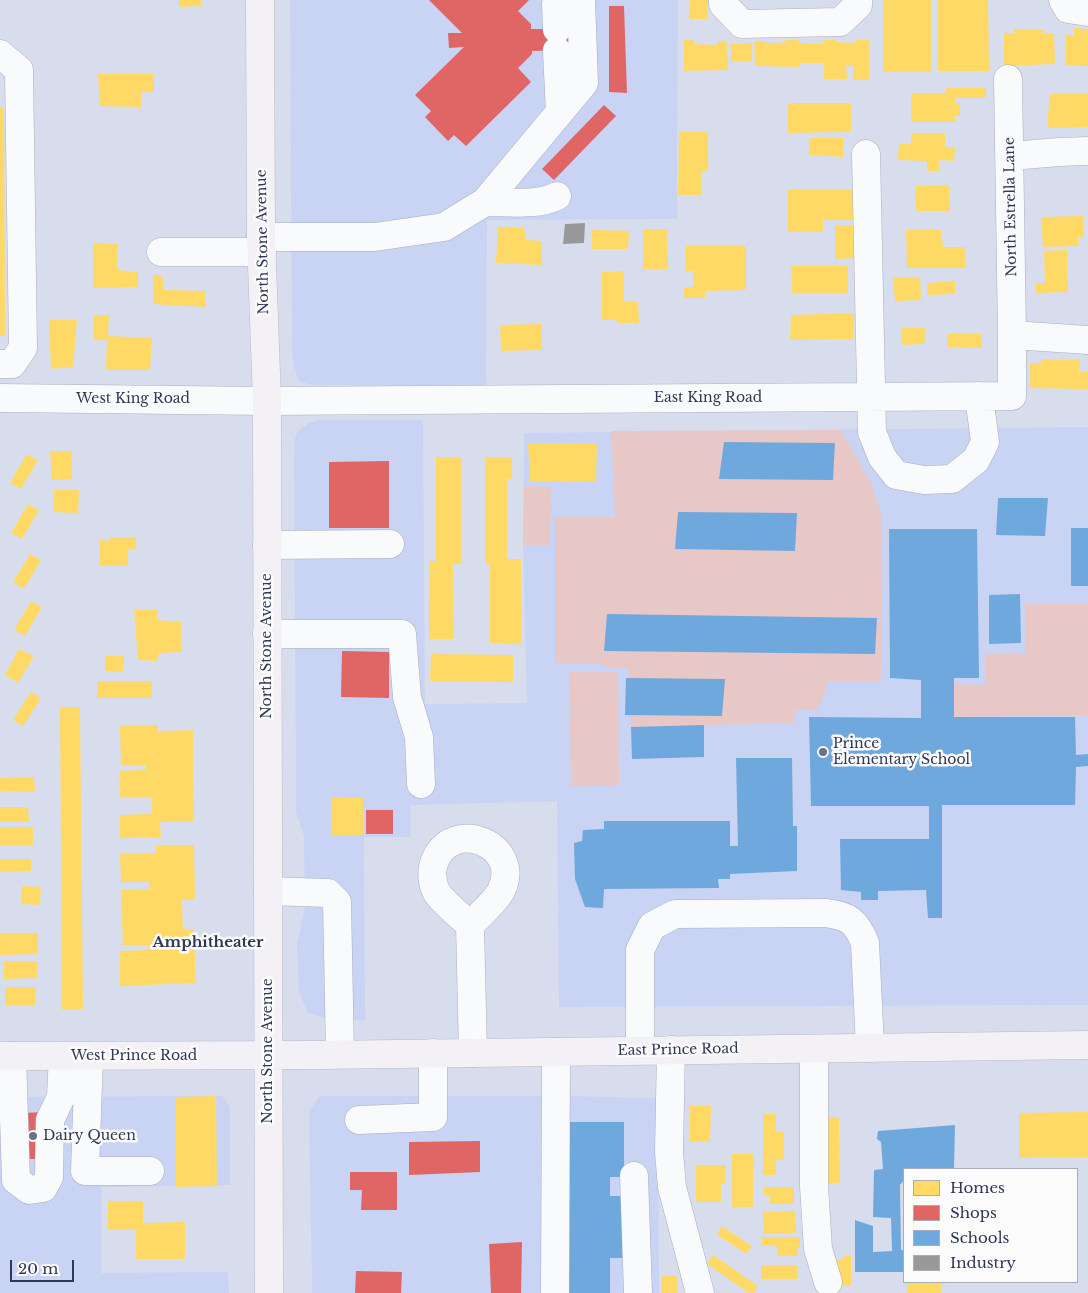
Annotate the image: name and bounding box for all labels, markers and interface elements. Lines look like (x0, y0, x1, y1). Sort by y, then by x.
street label: North Estrella Lane (1001, 137, 1021, 277)
street label: North Stone Avenue (253, 169, 273, 315)
street label: East King Road (654, 390, 762, 406)
street label: West King Road (76, 391, 190, 407)
street label: North Stone Avenue (259, 573, 275, 719)
place label: Prince Elementary School (833, 736, 970, 769)
marker: Prince Elementary School (817, 746, 829, 758)
district label: Amphitheater (152, 934, 264, 952)
street label: North Stone Avenue (260, 978, 276, 1124)
street label: East Prince Road (617, 1041, 739, 1059)
street label: West Prince Road (71, 1048, 197, 1064)
place label: Dairy Queen (43, 1128, 136, 1144)
marker: Dairy Queen (27, 1130, 39, 1142)
legend (903, 1168, 1078, 1283)
text: Homes (950, 1178, 1005, 1197)
text: Shops (950, 1203, 997, 1222)
text: Schools (950, 1228, 1009, 1247)
scale bar (12, 1250, 76, 1282)
text: Industry (950, 1253, 1016, 1272)
text: 20 m (18, 1259, 58, 1278)

